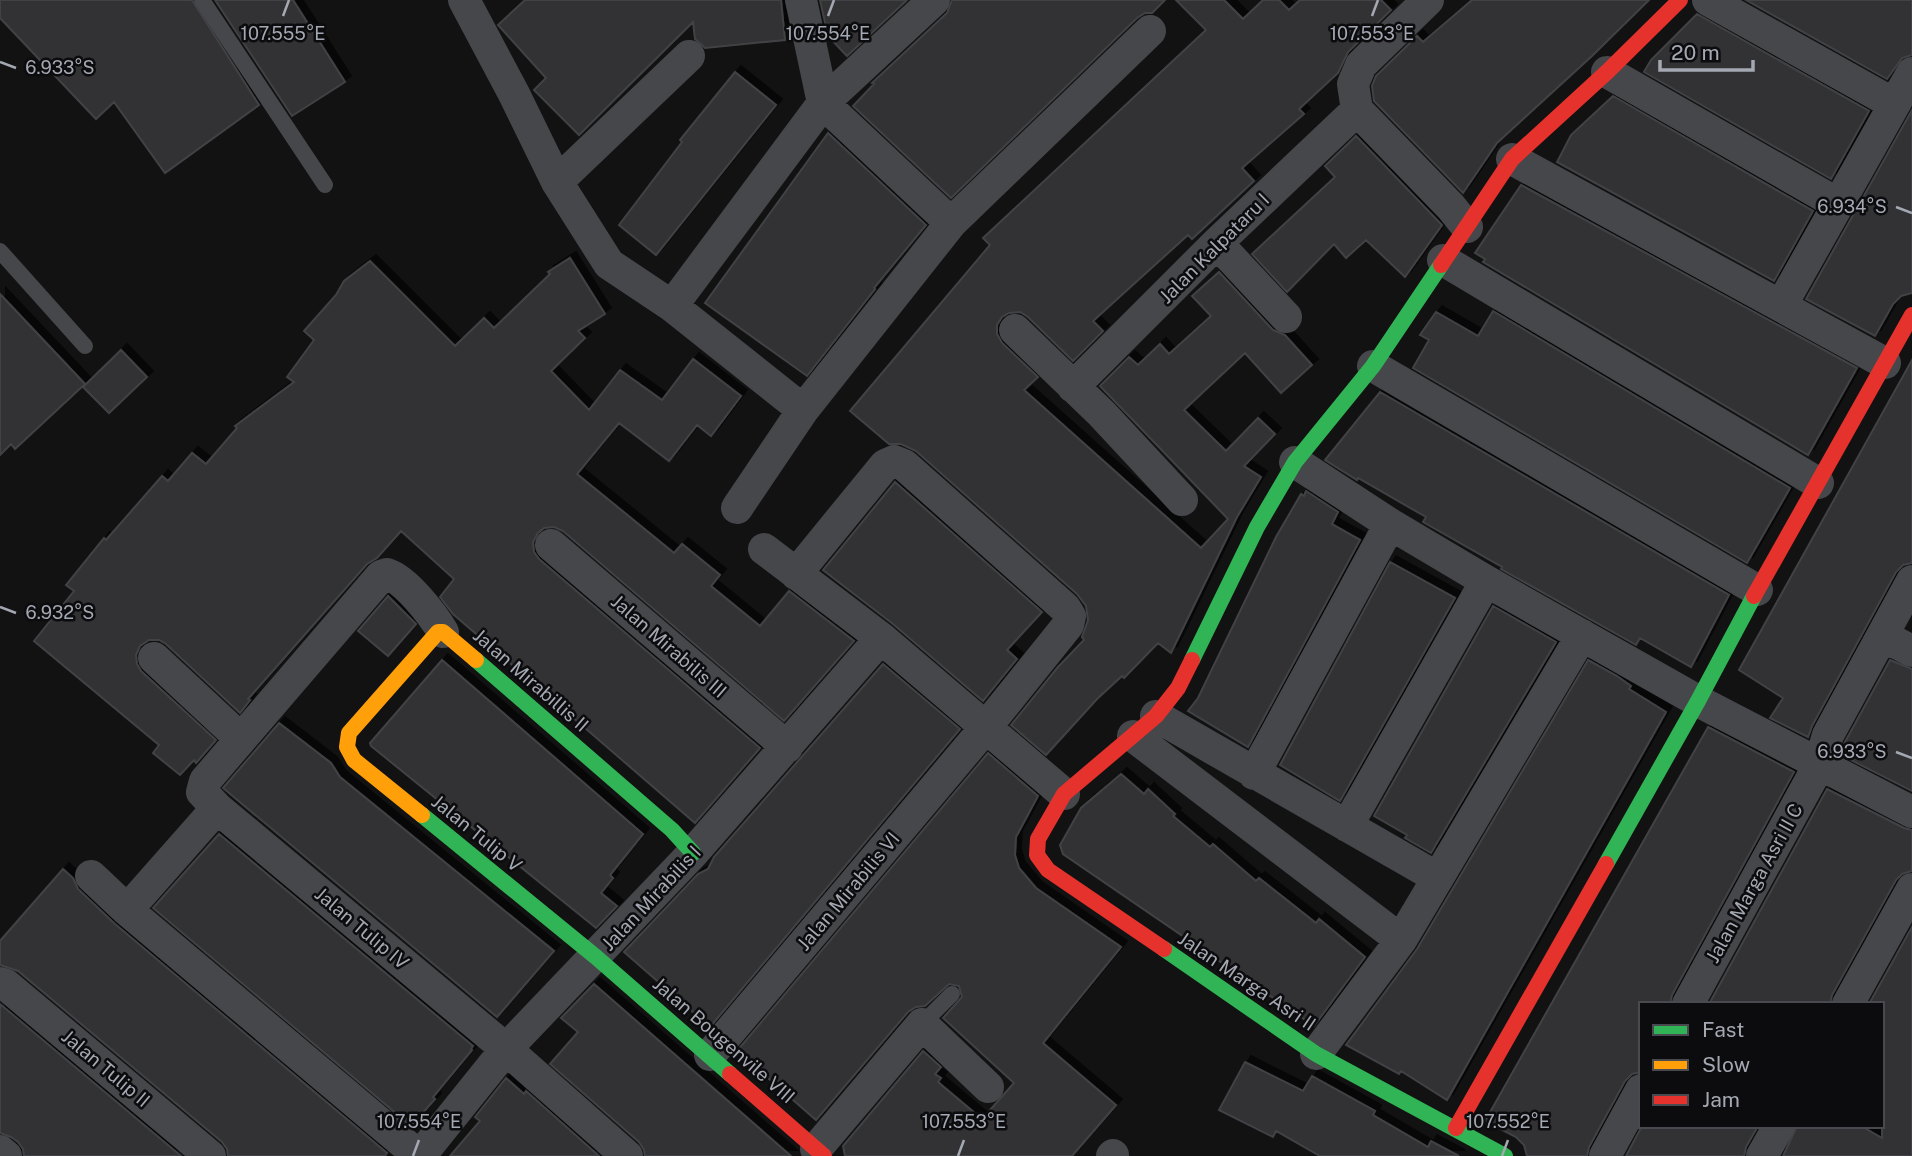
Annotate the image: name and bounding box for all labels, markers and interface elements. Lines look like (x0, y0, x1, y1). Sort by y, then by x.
text: 107.555°E (241, 23, 325, 44)
text: 107.554°E (786, 23, 870, 44)
text: 107.553°E (1330, 23, 1414, 44)
scale bar (1660, 28, 1753, 72)
text: 20 m (1671, 40, 1720, 65)
text: 6.933°S (25, 57, 95, 78)
street label: Jalan Kalpataru I (1155, 189, 1273, 307)
text: 6.934°S (1817, 196, 1887, 217)
street label: Jalan Mirabilis III (607, 590, 731, 702)
text: 6.932°S (26, 602, 94, 623)
street label: Jalan Mirabillis II (469, 624, 593, 736)
text: 6.933°S (1817, 741, 1887, 762)
street label: Jalan Tulip V (427, 790, 527, 876)
street label: Jalan Marga Asri II C (1701, 800, 1807, 966)
street label: Jalan Mirabilis VI (792, 828, 904, 954)
street label: Jalan Mirabilis I (597, 841, 705, 955)
street label: Jalan Tulip IV (311, 882, 413, 974)
street label: Jalan Marga Asri II (1174, 927, 1320, 1035)
street label: Jalan Bougenvile VIII (649, 972, 799, 1108)
legend (1639, 1002, 1884, 1128)
text: Fast (1702, 1017, 1744, 1042)
street label: Jalan Tulip II (58, 1025, 154, 1111)
text: Slow (1702, 1052, 1750, 1077)
text: Jam (1702, 1087, 1740, 1112)
text: 107.554°E (377, 1111, 461, 1132)
text: 107.553°E (922, 1111, 1006, 1132)
text: 107.552°E (1466, 1111, 1550, 1132)

